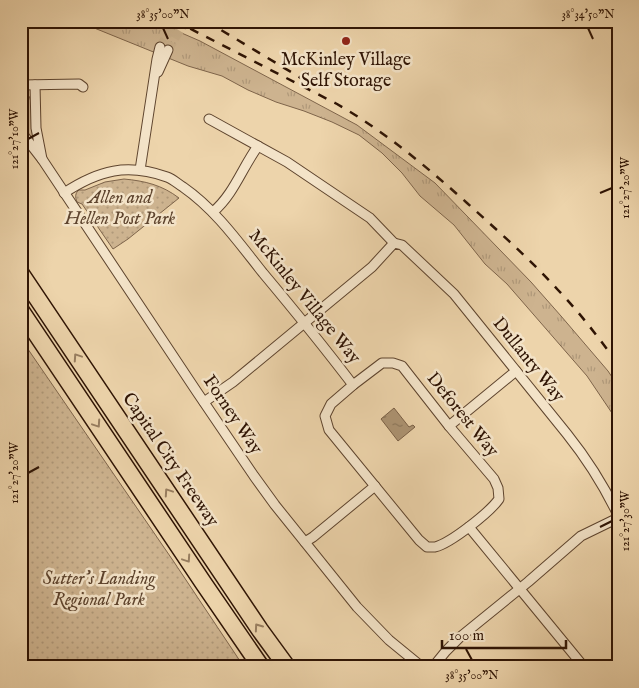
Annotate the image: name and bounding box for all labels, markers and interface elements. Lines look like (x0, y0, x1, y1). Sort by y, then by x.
text: 38°35'00"N (136, 7, 190, 22)
text: 38°34'50"N (561, 7, 615, 22)
marker: McKinley Village Self Storage (340, 35, 352, 47)
place label: McKinley Village Self Storage (281, 49, 411, 93)
text: 121°27'10"W (7, 108, 22, 169)
text: 121°27'20"W (618, 157, 633, 219)
park label: Allen and Hellen Post Park (64, 187, 175, 231)
street label: McKinley Village Way (243, 225, 365, 369)
street label: Dullanty Way (487, 313, 569, 407)
one-way arrow (74, 354, 84, 363)
street label: Deforest Way (421, 368, 503, 462)
street label: Forney Way (197, 371, 267, 459)
street label: Capital City Freeway (117, 388, 224, 532)
one-way arrow (91, 418, 100, 428)
text: 121°27'20"W (7, 442, 22, 504)
one-way arrow (165, 489, 174, 498)
text: 121°27'30"W (618, 490, 633, 551)
one-way arrow (181, 554, 190, 563)
park label: Sutter's Landing Regional Park (43, 568, 156, 612)
scale bar (442, 618, 565, 650)
one-way arrow (255, 624, 264, 633)
text: 100 m (449, 626, 485, 645)
text: 38°35'00"N (445, 668, 499, 683)

